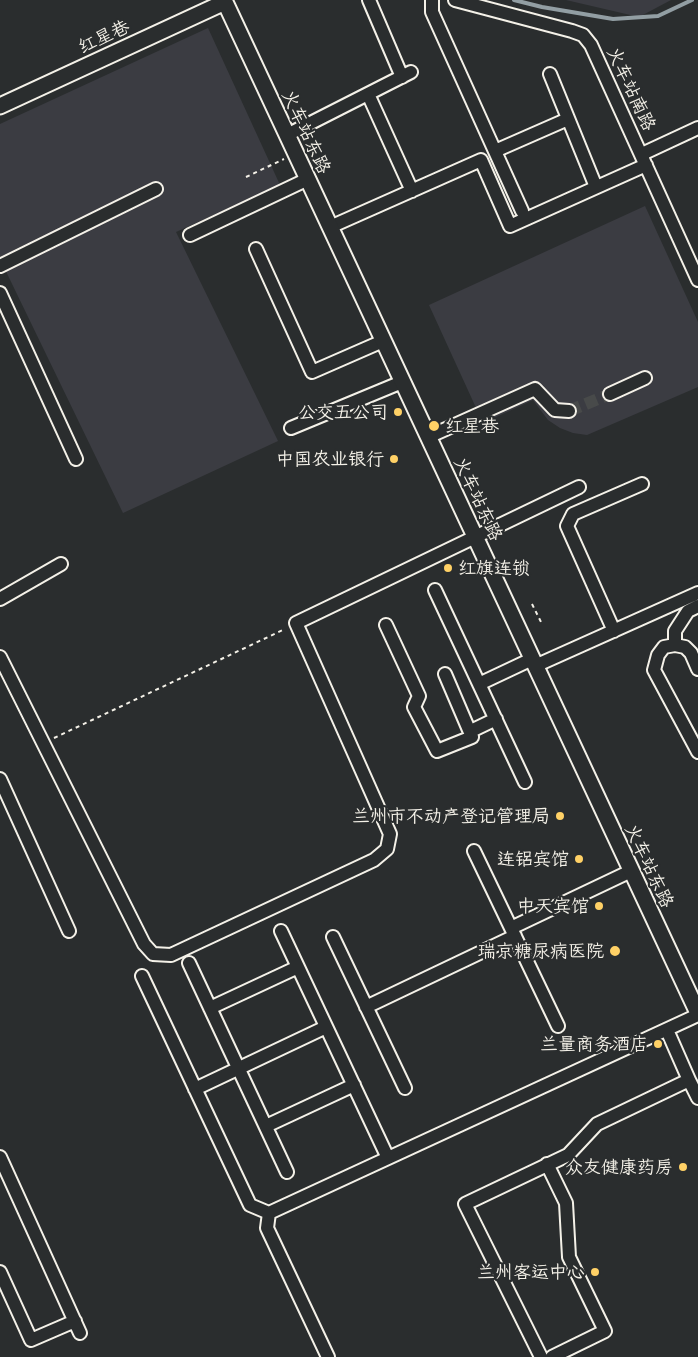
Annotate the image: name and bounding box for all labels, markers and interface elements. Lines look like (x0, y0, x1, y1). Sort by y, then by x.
street label: 红星巷 (75, 16, 133, 58)
street label: 火车站南路 (602, 44, 660, 134)
street label: 火车站东路 (277, 87, 335, 177)
place label: 公交五公司 (298, 401, 388, 423)
marker: 公交五公司 (392, 406, 404, 418)
place label: 红星巷 (445, 415, 499, 437)
marker: 红星巷 (427, 419, 441, 433)
place label: 中国农业银行 (276, 448, 384, 470)
marker: 中国农业银行 (388, 453, 400, 465)
street label: 火车站东路 (449, 454, 507, 544)
place label: 红旗连锁 (458, 557, 530, 579)
marker: 红旗连锁 (442, 562, 454, 574)
place label: 兰州市不动产登记管理局 (352, 805, 550, 827)
marker: 兰州市不动产登记管理局 (554, 810, 566, 822)
street label: 火车站东路 (620, 821, 678, 911)
place label: 连铝宾馆 (497, 848, 569, 870)
marker: 连铝宾馆 (573, 853, 585, 865)
place label: 中天宾馆 (517, 895, 589, 917)
marker: 中天宾馆 (593, 900, 605, 912)
place label: 瑞京糖尿病医院 (478, 940, 604, 962)
marker: 瑞京糖尿病医院 (608, 944, 622, 958)
place label: 兰量商务酒店 (540, 1033, 648, 1055)
marker: 兰量商务酒店 (652, 1038, 664, 1050)
place label: 众友健康药房 (565, 1156, 673, 1178)
marker: 众友健康药房 (677, 1161, 689, 1173)
place label: 兰州客运中心 (477, 1261, 585, 1283)
marker: 兰州客运中心 (589, 1266, 601, 1278)

